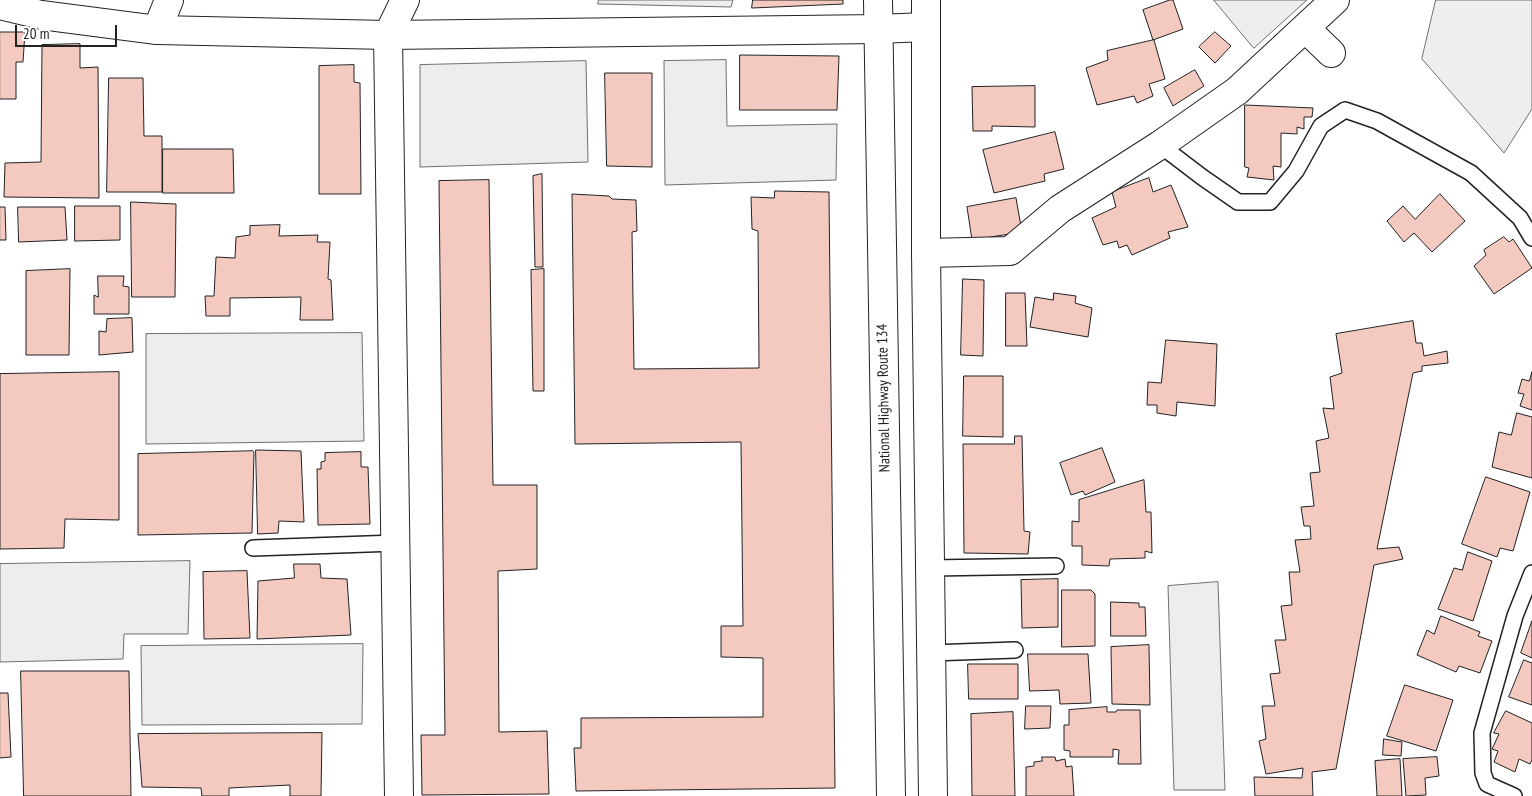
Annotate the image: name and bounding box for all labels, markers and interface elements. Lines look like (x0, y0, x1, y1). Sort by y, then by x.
scale bar (18, 15, 120, 47)
text: 20 m (23, 24, 49, 43)
street label: National Highway Route 134 (874, 324, 894, 472)

